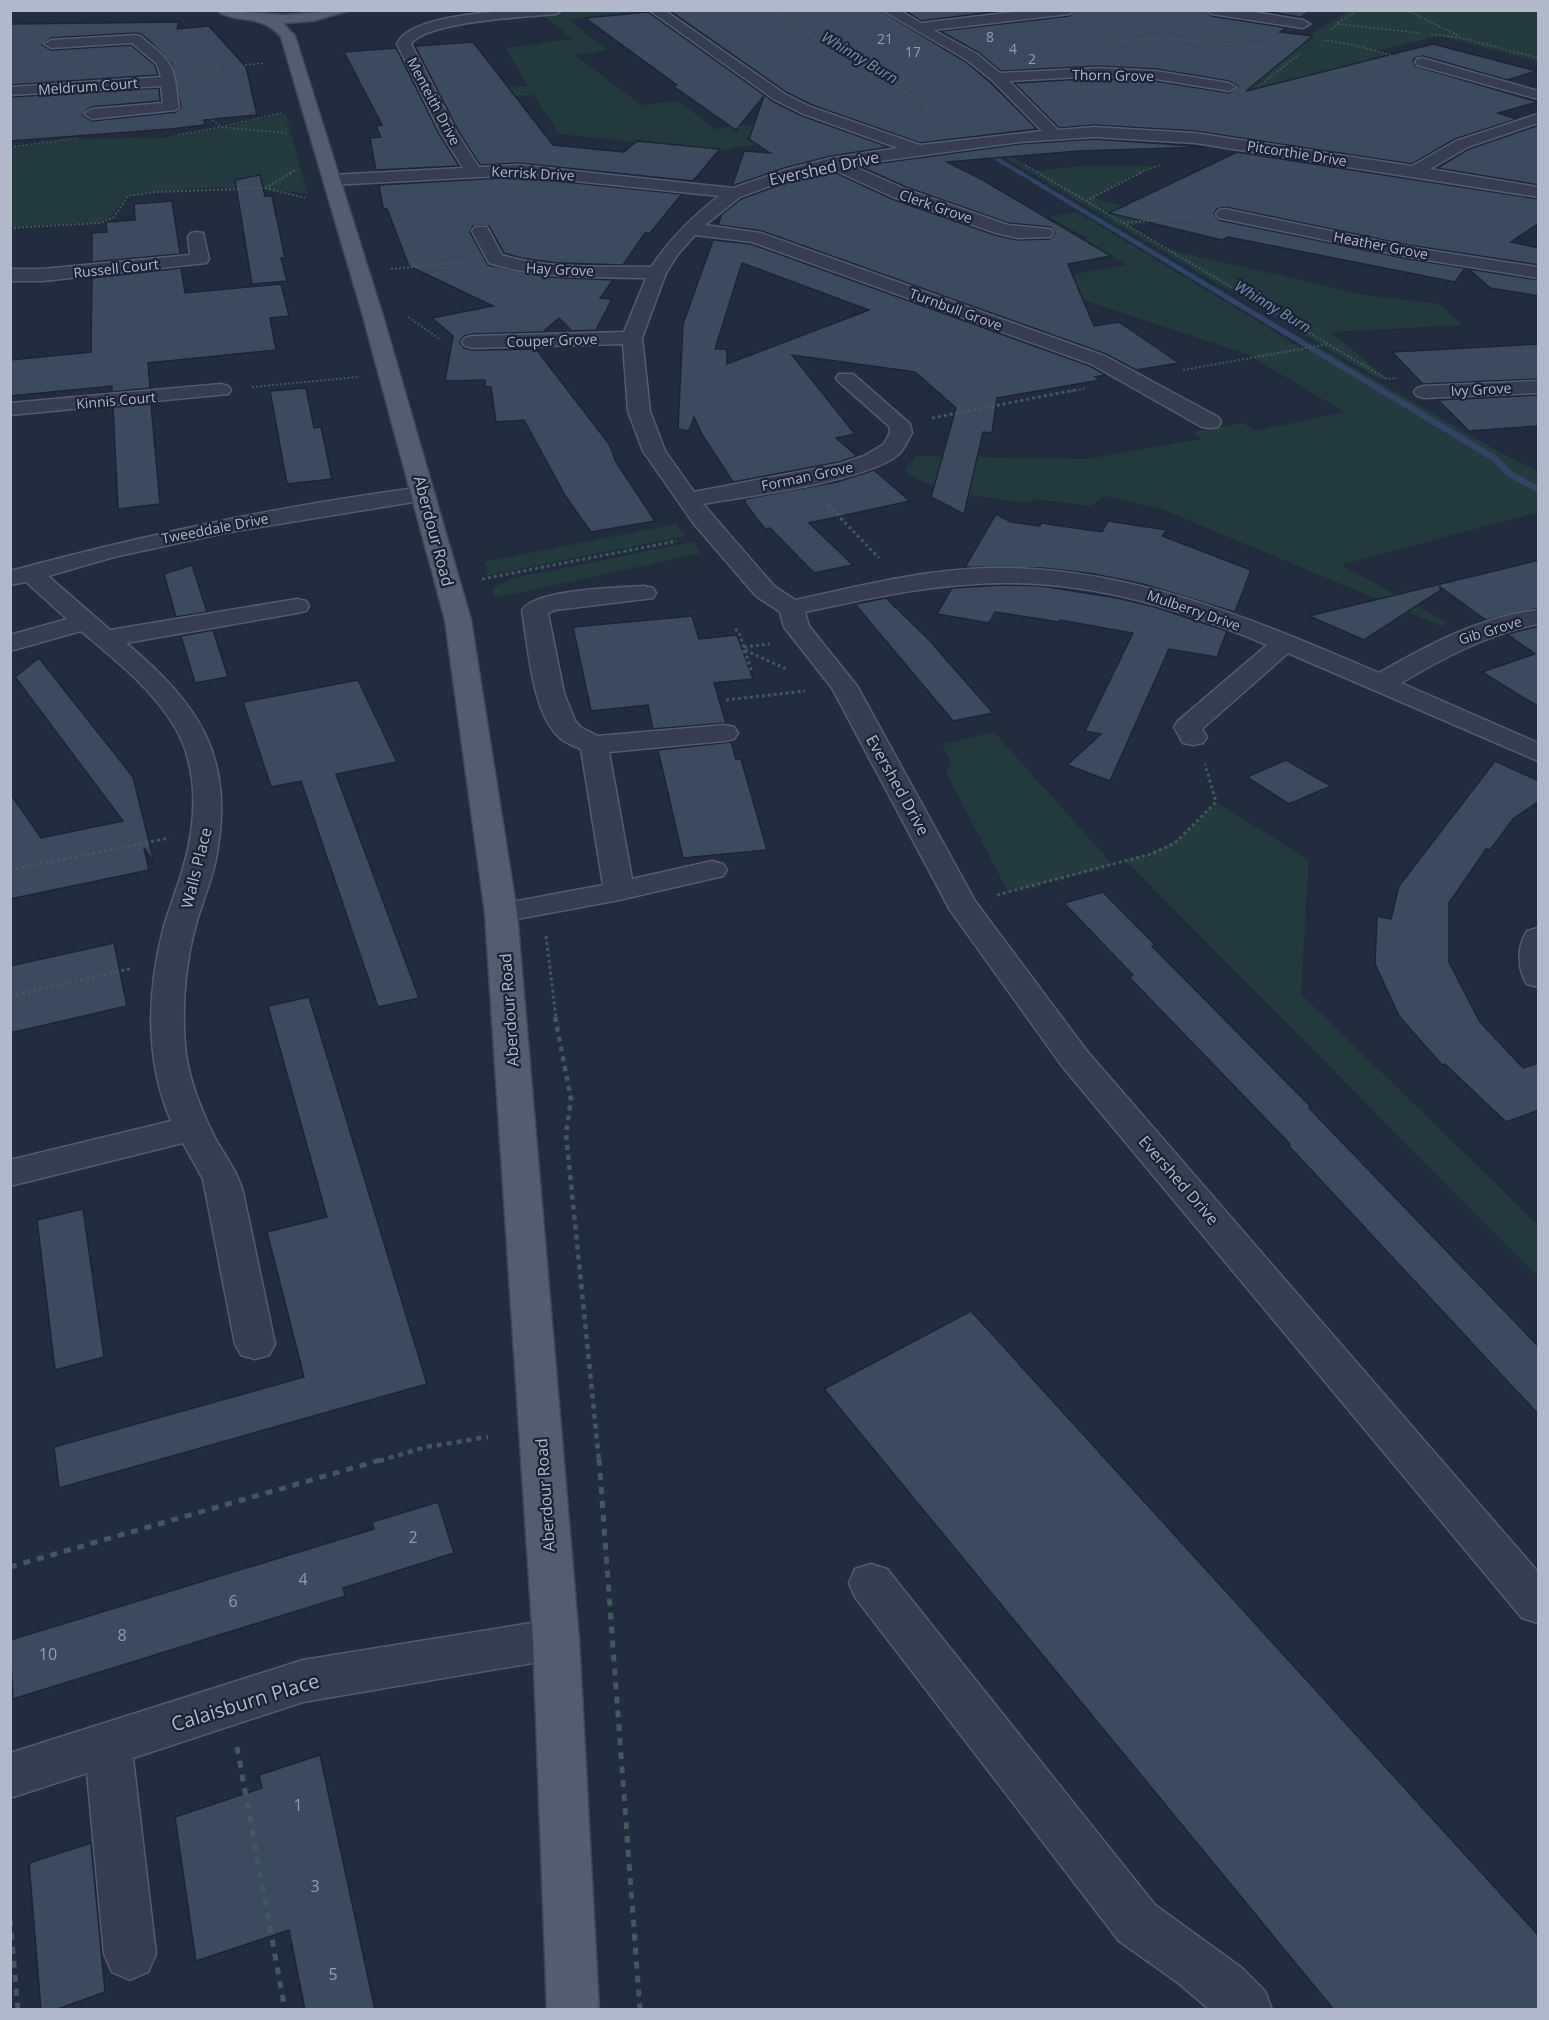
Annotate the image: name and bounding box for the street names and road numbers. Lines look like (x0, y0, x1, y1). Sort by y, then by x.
street label: Menteith Drive (403, 54, 465, 148)
street label: Thorn Grove (1072, 65, 1154, 85)
street label: Meldrum Court (37, 73, 139, 99)
street label: Pitcorthie Drive (1246, 136, 1348, 170)
street label: Evershed Drive (767, 146, 881, 190)
street label: Kerrisk Drive (491, 161, 575, 185)
street label: Clerk Grove (897, 185, 975, 227)
street label: Heather Grove (1332, 227, 1430, 264)
street label: Russell Court (72, 254, 160, 282)
street label: Hay Grove (526, 258, 595, 280)
street label: Turnbull Grove (907, 283, 1005, 335)
street label: Couper Grove (506, 329, 598, 351)
street label: Ivy Grove (1450, 378, 1512, 400)
street label: Kinnis Court (75, 387, 157, 413)
street label: Forman Grove (759, 457, 855, 495)
street label: Aberdour Road (409, 473, 459, 589)
street label: Tweeddale Drive (160, 508, 270, 548)
street label: Mulberry Drive (1145, 585, 1243, 635)
street label: Gib Grove (1456, 611, 1524, 649)
street label: Evershed Drive (861, 731, 935, 839)
street label: Walls Place (175, 825, 217, 911)
street label: Aberdour Road (494, 953, 524, 1067)
street label: Evershed Drive (1134, 1131, 1224, 1229)
street label: Aberdour Road (530, 1438, 560, 1552)
street label: Calaisburn Place (168, 1667, 322, 1737)

